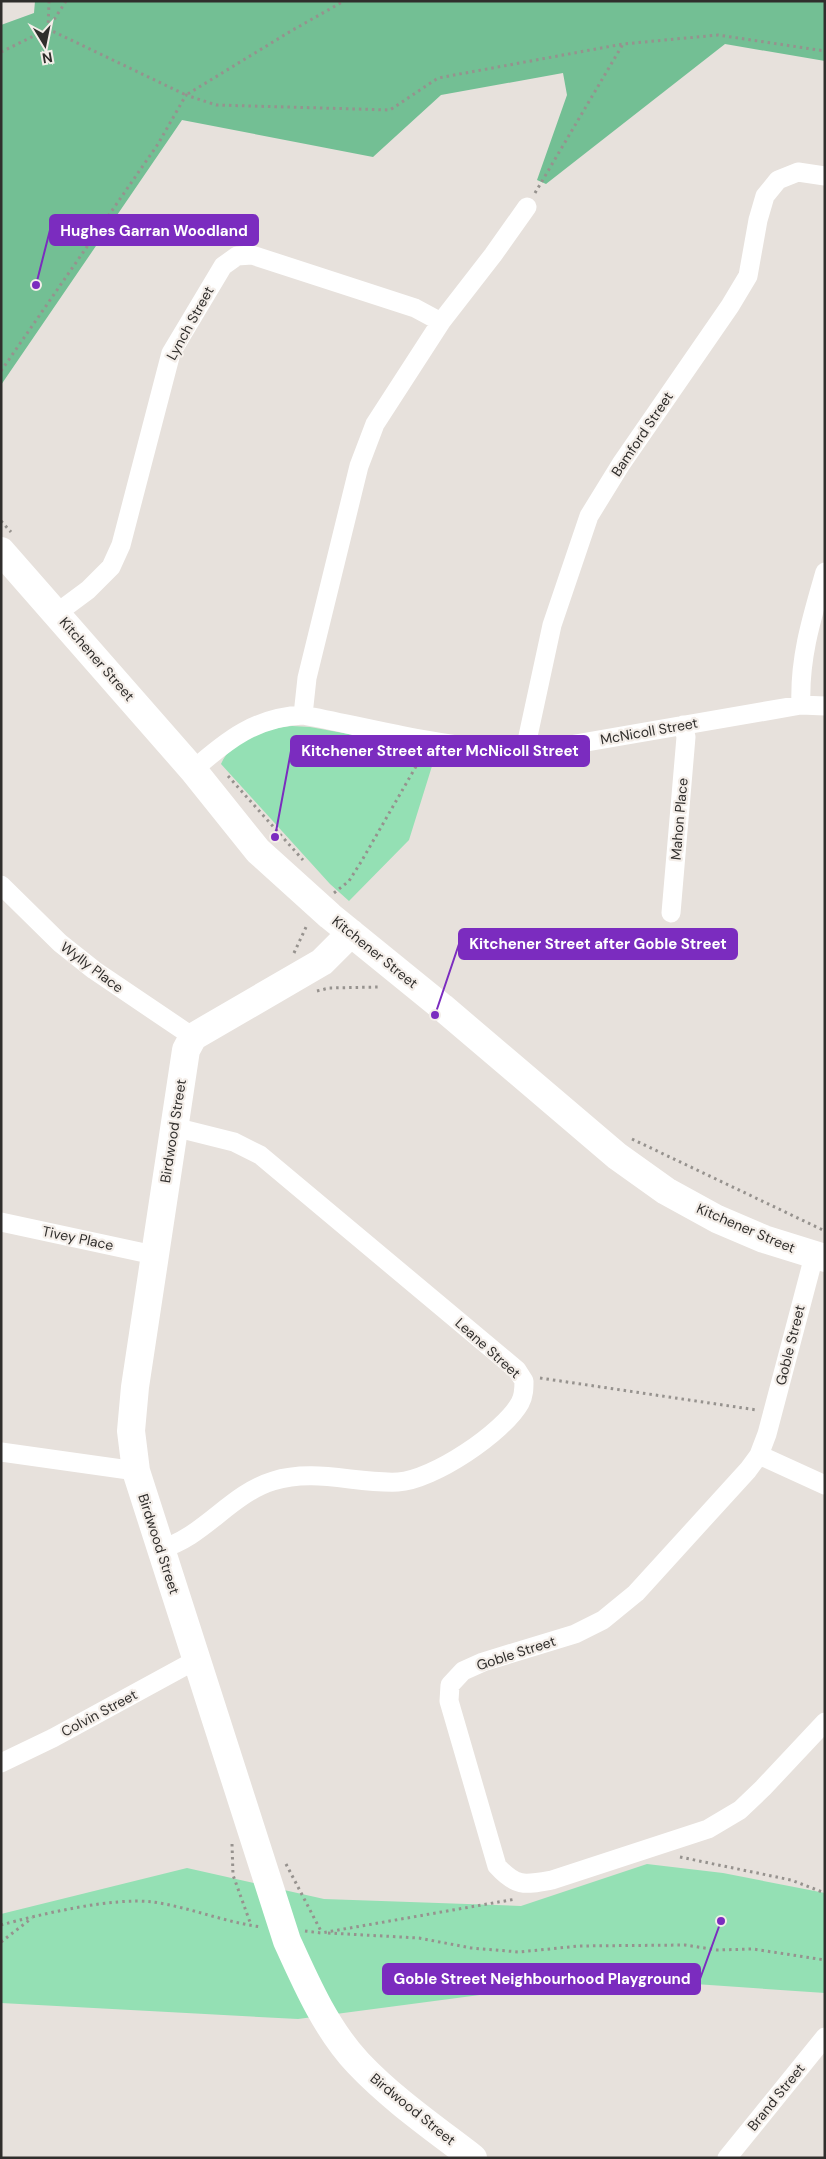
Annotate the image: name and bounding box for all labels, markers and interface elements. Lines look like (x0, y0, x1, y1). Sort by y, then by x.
north arrow (20, 20, 70, 70)
text: N (41, 48, 54, 68)
callout: Hughes Garran Woodland (50, 215, 258, 245)
text: Hughes Garran Woodland (60, 221, 248, 241)
street label: Lynch Street (162, 283, 218, 363)
street label: Bamford Street (607, 388, 677, 480)
street label: Kitchener Street (56, 613, 138, 705)
street label: McNicoll Street (599, 714, 699, 748)
callout: Kitchener Street after McNicoll Street (291, 736, 589, 766)
text: Kitchener Street after McNicoll Street (301, 741, 579, 761)
street label: Mahon Place (666, 777, 692, 861)
street label: Kitchener Street (328, 912, 422, 992)
callout: Kitchener Street after Goble Street (459, 929, 737, 959)
text: Kitchener Street after Goble Street (469, 934, 727, 954)
street label: Wylly Place (57, 938, 127, 996)
street label: Birdwood Street (156, 1078, 190, 1184)
street label: Kitchener Street (694, 1199, 798, 1257)
street label: Tivey Place (41, 1222, 115, 1254)
street label: Goble Street (771, 1303, 809, 1387)
street label: Leane Street (451, 1314, 525, 1382)
street label: Birdwood Street (134, 1491, 184, 1597)
street label: Goble Street (474, 1632, 558, 1674)
street label: Colvin Street (58, 1685, 140, 1741)
callout: Goble Street Neighbourhood Playground (383, 1964, 700, 1994)
text: Goble Street Neighbourhood Playground (394, 1969, 691, 1989)
street label: Brand Street (743, 2060, 809, 2134)
street label: Birdwood Street (367, 2069, 459, 2149)

